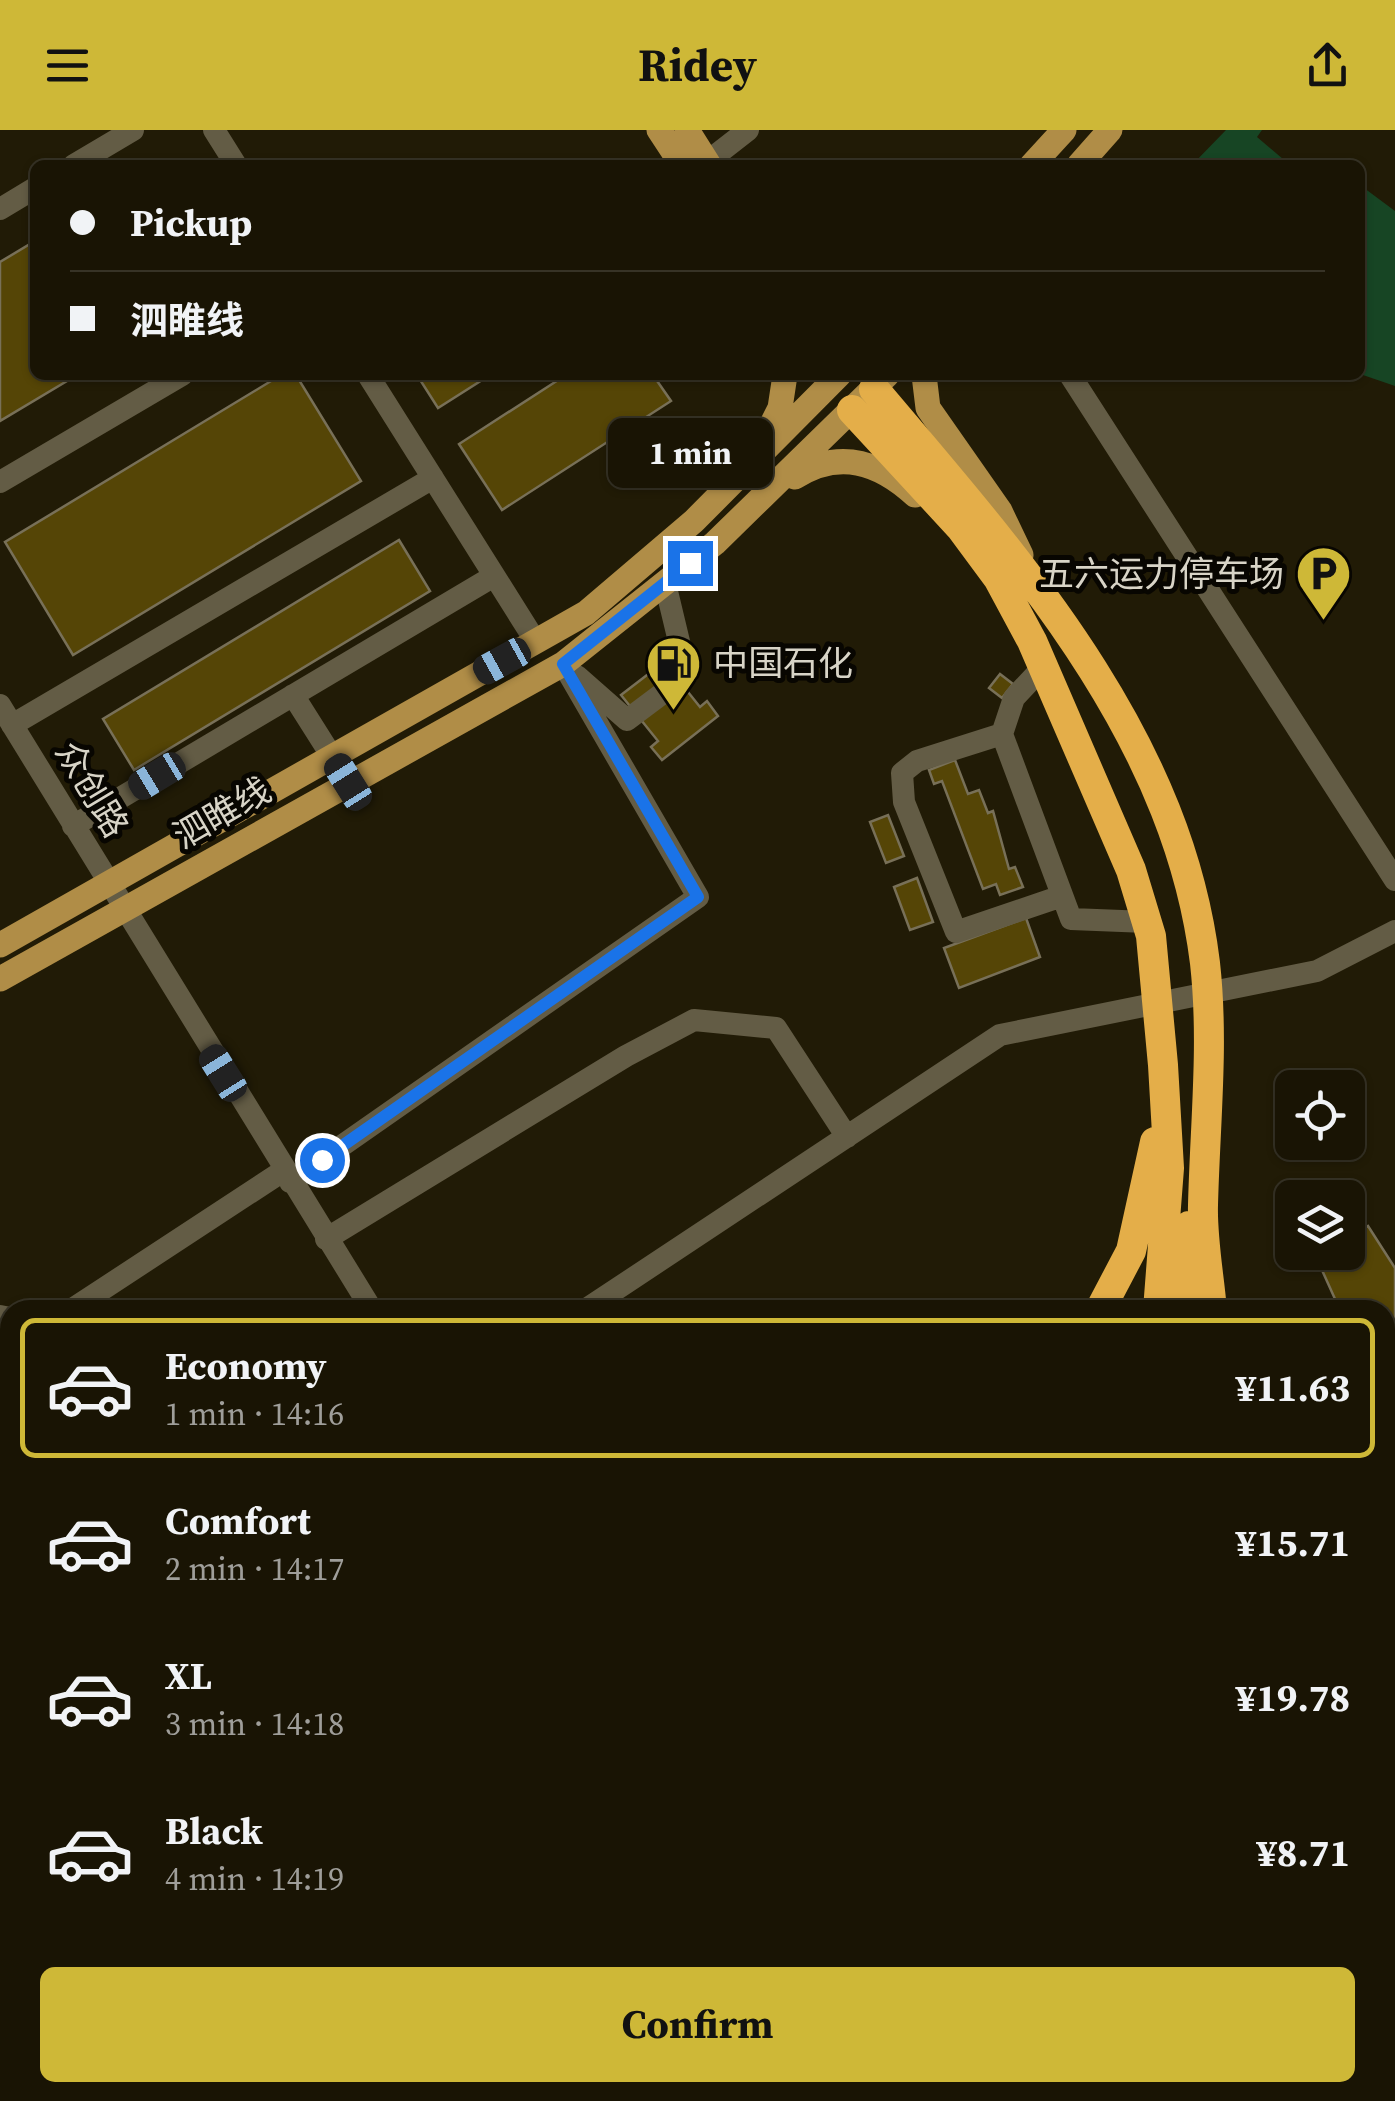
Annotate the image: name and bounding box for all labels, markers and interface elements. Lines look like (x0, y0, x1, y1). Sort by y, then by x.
text: Ridey (638, 34, 757, 96)
icon: menu (40, 38, 95, 93)
icon: share (1300, 38, 1355, 93)
text: Pickup (130, 197, 252, 249)
text: 泗睢线 (130, 295, 244, 347)
callout: 1 min (608, 418, 772, 488)
text: 1 min (649, 431, 732, 475)
route end (668, 541, 713, 586)
parking icon: 五六运力停车场 (1293, 544, 1353, 623)
place label: 五六运力停车场 (1039, 550, 1284, 598)
car (468, 633, 536, 689)
fuel station icon: 中国石化 (644, 633, 704, 712)
place label: 中国石化 (713, 639, 853, 687)
street label: 众创路 (44, 732, 140, 846)
car (124, 748, 190, 804)
car (319, 749, 377, 815)
street label: 泗睢线 (165, 766, 279, 860)
car (194, 1040, 252, 1106)
map controls (1275, 1070, 1365, 1270)
button: locate (1275, 1070, 1365, 1160)
route start (300, 1138, 345, 1183)
button: layers (1275, 1180, 1365, 1270)
text: Economy (165, 1340, 327, 1392)
icon: car (45, 1343, 135, 1433)
text: ¥11.63 (1236, 1362, 1350, 1414)
text: 1 min · 14:16 (165, 1392, 344, 1436)
text: Comfort (165, 1495, 311, 1547)
icon: car (45, 1498, 135, 1588)
text: ¥15.71 (1236, 1517, 1350, 1569)
text: 2 min · 14:17 (165, 1547, 344, 1591)
text: XL (165, 1650, 212, 1702)
icon: car (45, 1653, 135, 1743)
text: ¥19.78 (1236, 1672, 1350, 1724)
text: 3 min · 14:18 (165, 1702, 344, 1746)
text: Black (165, 1805, 263, 1857)
icon: car (45, 1808, 135, 1898)
text: ¥8.71 (1256, 1827, 1350, 1879)
text: 4 min · 14:19 (165, 1857, 344, 1901)
button: Confirm (40, 1967, 1355, 2082)

